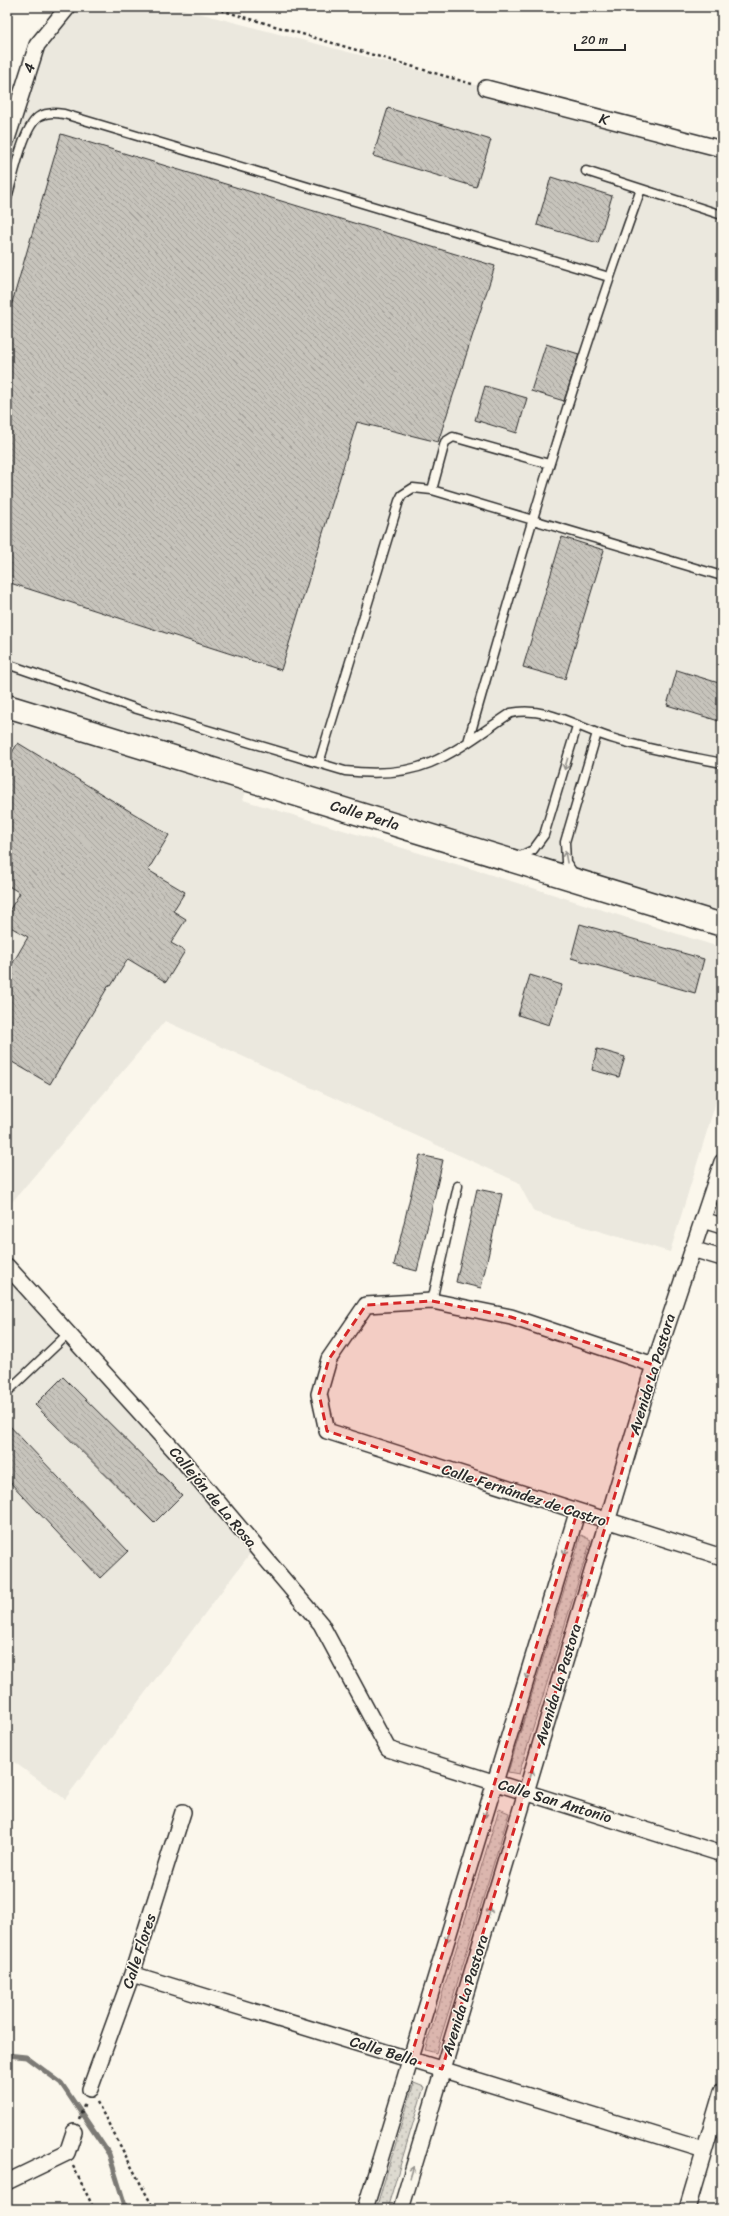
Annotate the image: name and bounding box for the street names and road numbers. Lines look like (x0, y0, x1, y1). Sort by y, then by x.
street label: 4 (15, 60, 43, 76)
street label: K (596, 105, 613, 133)
street label: Calle Perla (327, 792, 403, 838)
street label: Avenida La Pastora (621, 1310, 683, 1439)
street label: Callejón de La Rosa (163, 1441, 264, 1554)
street label: Calle Fernández de Castro (438, 1456, 610, 1534)
street label: Avenida La Pastora (527, 1620, 589, 1749)
street label: Calle San Antonio (495, 1771, 616, 1831)
street label: Calle Flores (115, 1910, 163, 1992)
street label: Avenida La Pastora (434, 1931, 496, 2060)
street label: Calle Bella (347, 2028, 422, 2074)

